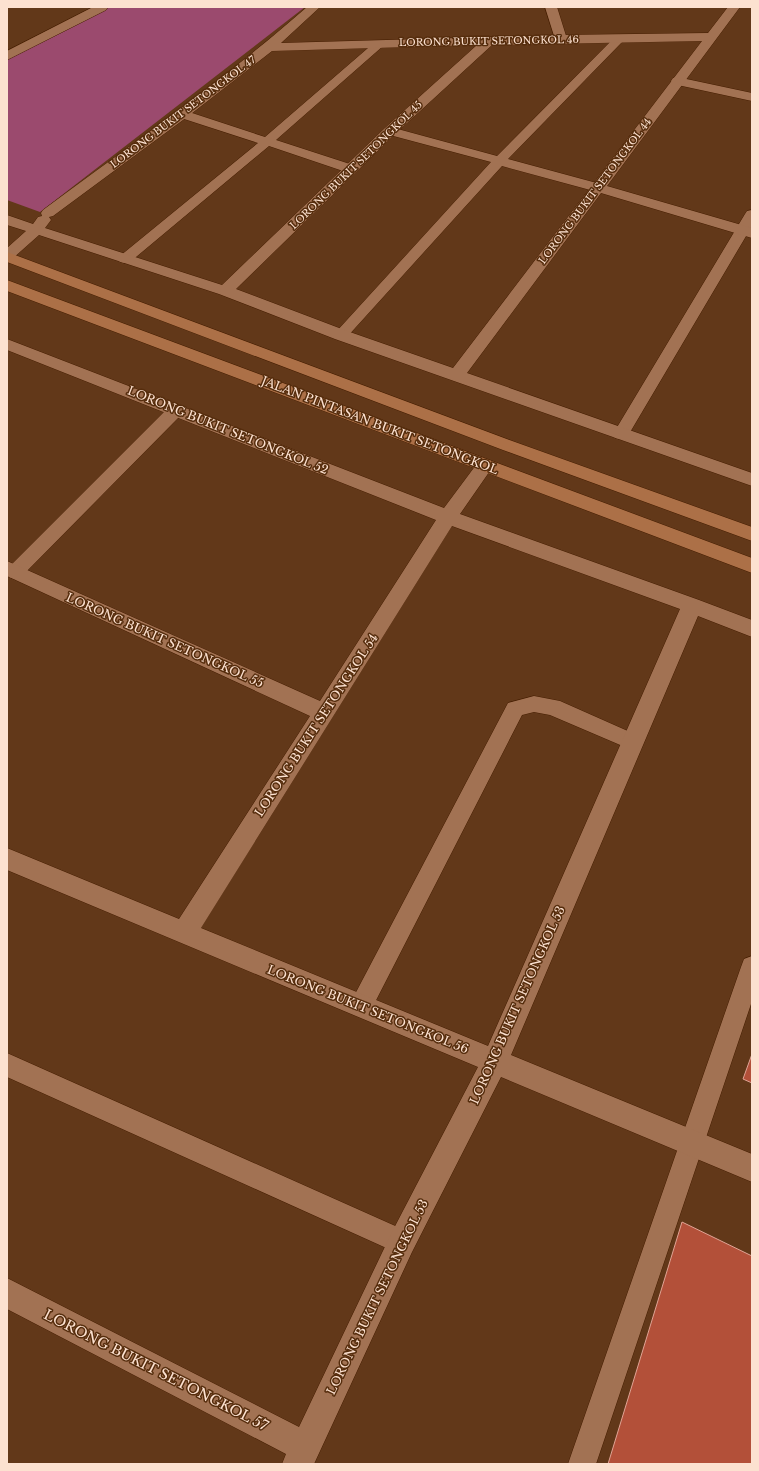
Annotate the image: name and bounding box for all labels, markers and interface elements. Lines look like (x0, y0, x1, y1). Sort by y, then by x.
street label: LORONG BUKIT SETONGKOL 46 (399, 33, 579, 49)
street label: LORONG BUKIT SETONGKOL 47 (108, 53, 259, 171)
street label: LORONG BUKIT SETONGKOL 45 (287, 98, 425, 232)
street label: LORONG BUKIT SETONGKOL 44 (536, 115, 654, 267)
street label: JALAN PINTASAN BUKIT SETONGKOL (257, 372, 501, 477)
street label: LORONG BUKIT SETONGKOL 52 (125, 383, 331, 477)
street label: LORONG BUKIT SETONGKOL 55 (64, 589, 266, 691)
street label: LORONG BUKIT SETONGKOL 54 (251, 631, 381, 819)
street label: LORONG BUKIT SETONGKOL 53 (466, 904, 568, 1106)
street label: LORONG BUKIT SETONGKOL 56 (265, 962, 471, 1056)
street label: LORONG BUKIT SETONGKOL 53 (323, 1197, 431, 1397)
street label: LORONG BUKIT SETONGKOL 57 (41, 1305, 272, 1435)

